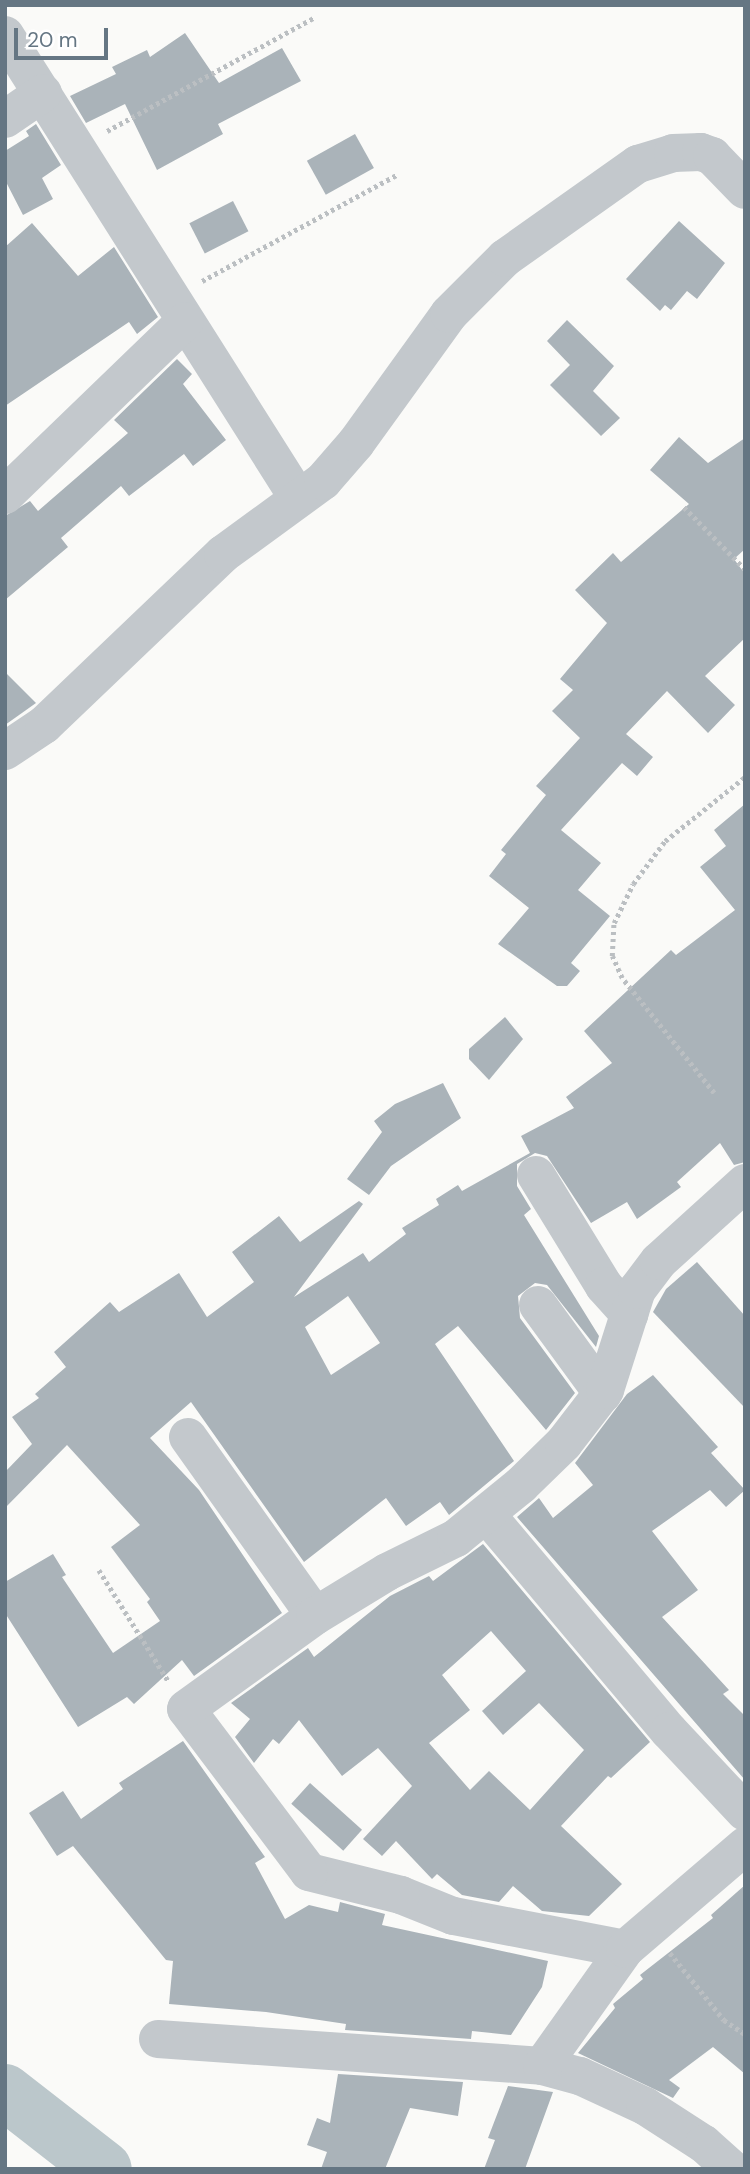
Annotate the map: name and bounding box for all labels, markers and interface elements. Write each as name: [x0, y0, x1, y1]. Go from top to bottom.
scale bar: [18, 14, 112, 58]
text: 20 m: [27, 26, 78, 54]

